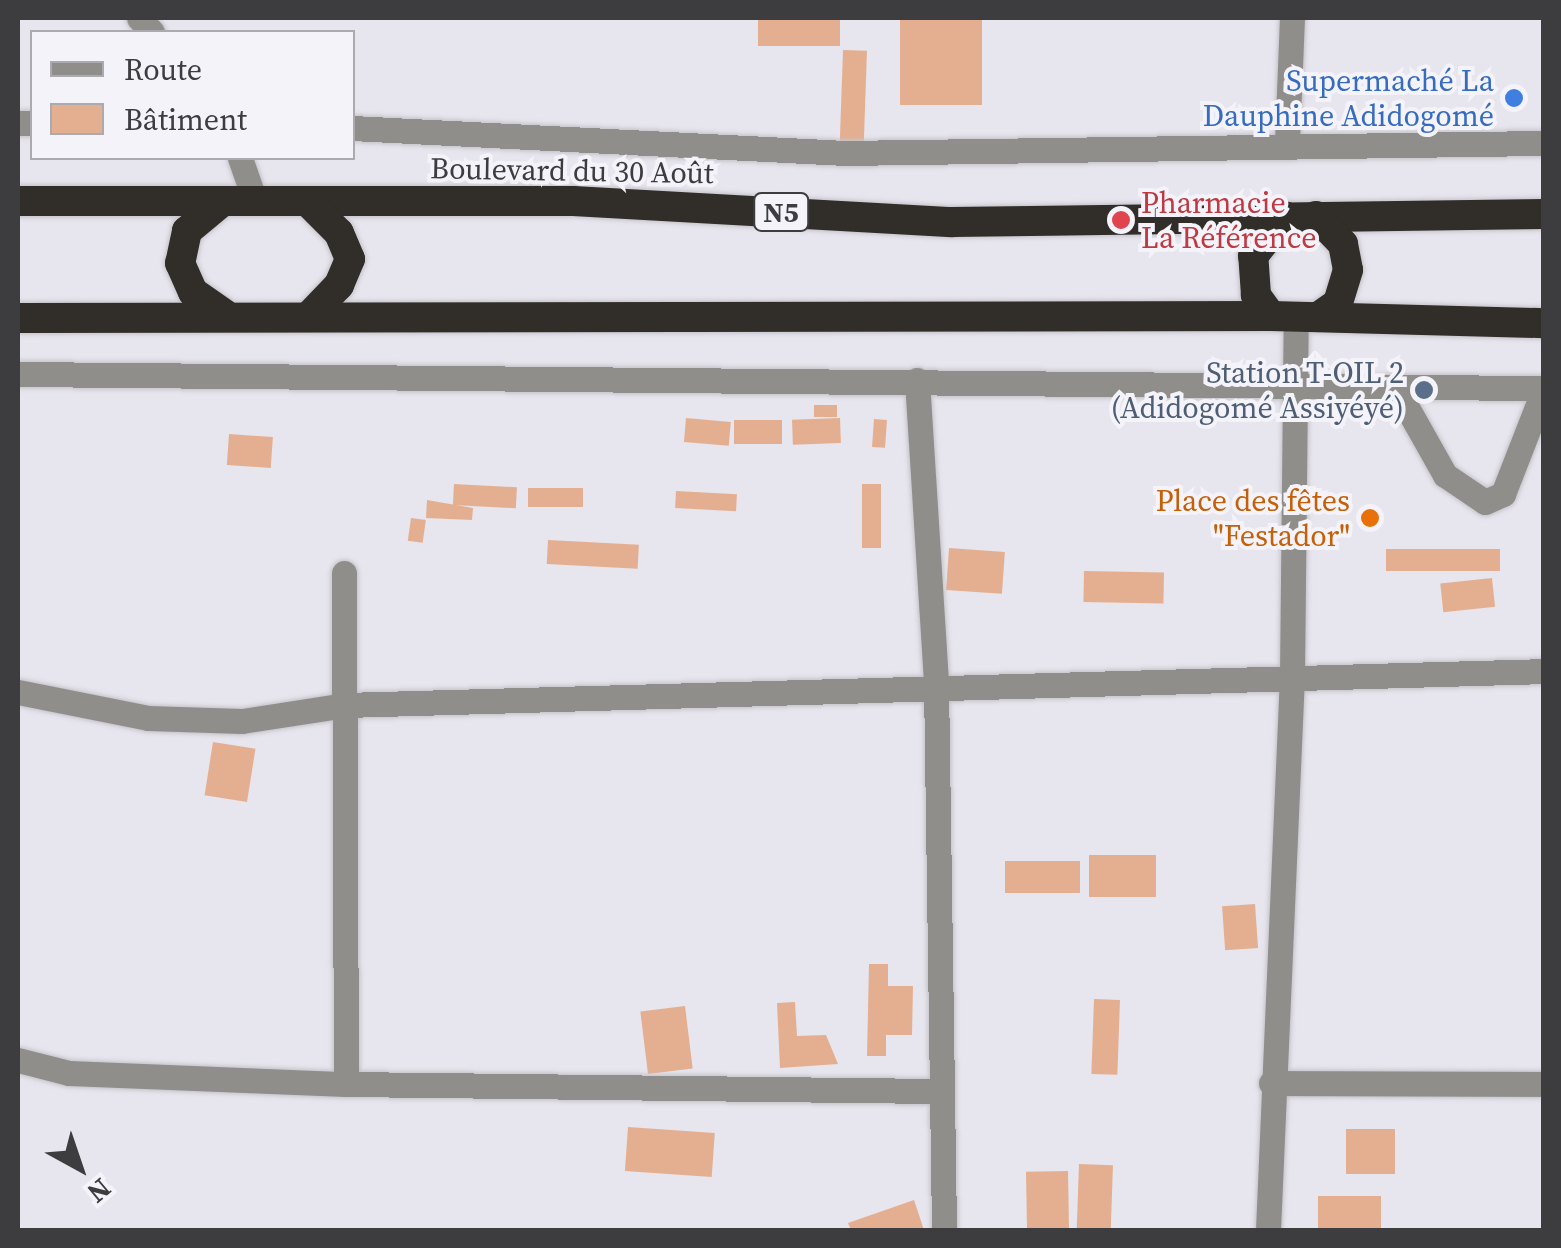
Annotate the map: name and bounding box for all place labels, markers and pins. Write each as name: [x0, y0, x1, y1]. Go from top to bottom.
place label: Supermaché La Dauphine Adidogomé: [1203, 63, 1494, 134]
marker: Supermaché La Dauphine Adidogomé: [1503, 87, 1525, 109]
place label: Pharmacie La Référence: [1141, 185, 1317, 256]
marker: Pharmacie La Référence: [1110, 209, 1132, 231]
place label: Station T-OIL 2 (Adidogomé Assiyéyé): [1111, 355, 1404, 426]
marker: Station T-OIL 2 (Adidogomé Assiyéyé): [1413, 379, 1435, 401]
place label: Place des fêtes "Festador": [1156, 483, 1350, 554]
marker: Place des fêtes "Festador": [1359, 507, 1381, 529]

